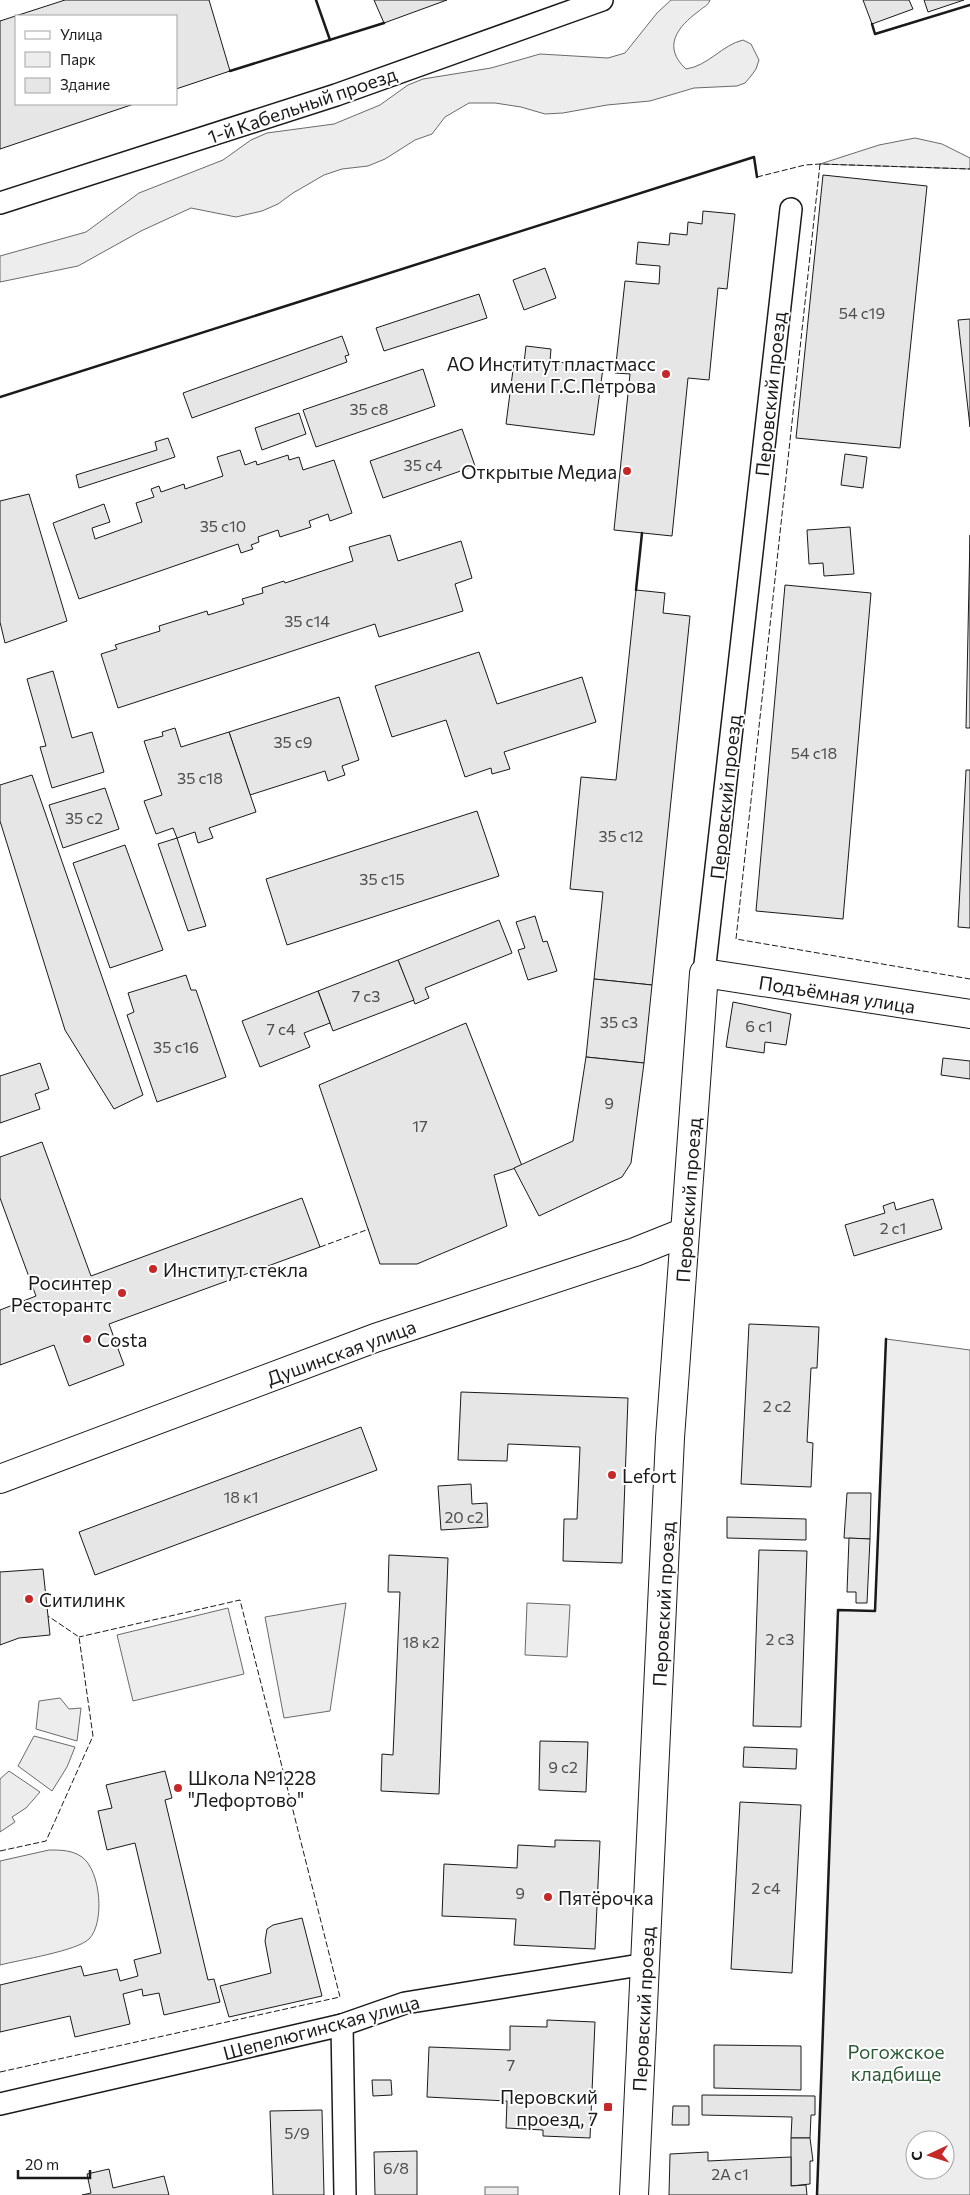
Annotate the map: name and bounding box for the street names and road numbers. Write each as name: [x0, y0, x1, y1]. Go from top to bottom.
street label: 1-й Кабельный проезд: [204, 62, 400, 148]
street label: Перовский проезд: [750, 311, 790, 477]
street label: Перовский проезд: [705, 714, 745, 880]
street label: Подъёмная улица: [757, 970, 917, 1018]
street label: Перовский проезд: [671, 1117, 705, 1283]
street label: Душинская улица: [263, 1314, 419, 1390]
street label: Перовский проезд: [647, 1521, 679, 1687]
street label: Перовский проезд: [627, 1926, 659, 2092]
street label: Шепелюгинская улица: [220, 1990, 422, 2064]

